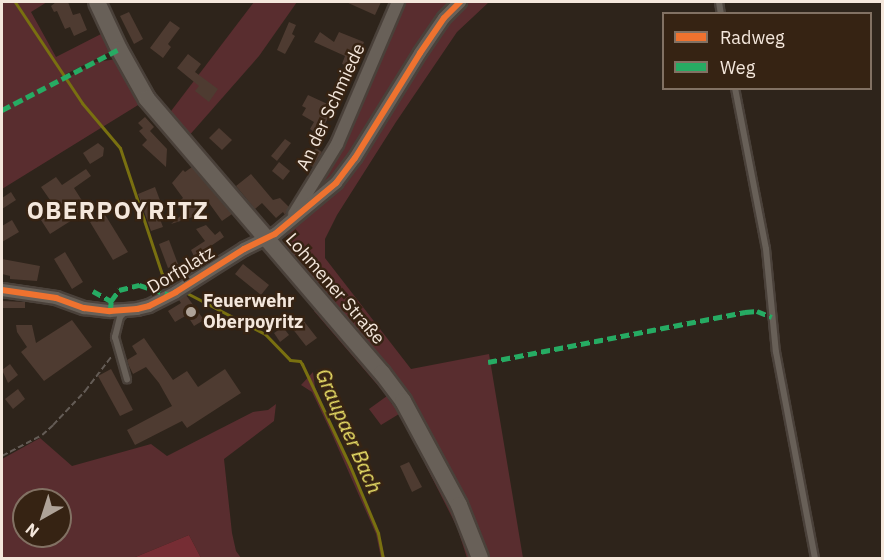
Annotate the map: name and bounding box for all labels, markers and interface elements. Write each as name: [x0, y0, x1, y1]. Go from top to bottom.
legend: [662, 12, 872, 90]
text: Radweg: [720, 26, 785, 49]
street label: An der Schmiede: [292, 40, 370, 174]
text: Weg: [720, 56, 755, 79]
district label: OBERPOYRITZ: [27, 197, 209, 225]
street label: Lohmener Straße: [281, 229, 389, 349]
street label: Dorfplatz: [144, 242, 218, 298]
place label: Feuerwehr Oberpoyritz: [203, 291, 303, 334]
marker: Feuerwehr Oberpoyritz: [184, 305, 198, 319]
water label: Graupaer Bach: [311, 365, 387, 497]
north arrow: [12, 488, 72, 548]
text: N: [21, 519, 43, 542]

